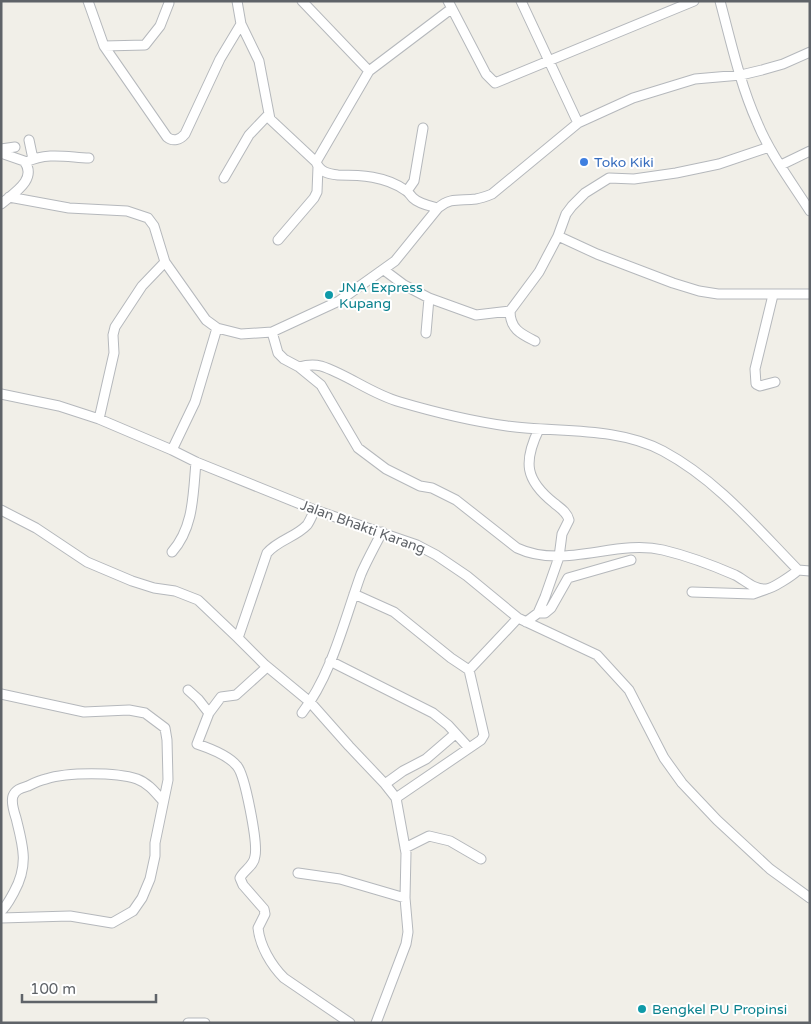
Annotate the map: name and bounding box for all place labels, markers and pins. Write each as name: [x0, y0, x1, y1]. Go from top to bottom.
place label: Toko Kiki: [594, 154, 654, 171]
marker: Toko Kiki: [578, 156, 590, 168]
place label: JNA Express Kupang: [339, 279, 423, 312]
marker: JNA Express Kupang: [323, 289, 335, 301]
place label: Bengkel PU Propinsi: [652, 1001, 787, 1018]
marker: Bengkel PU Propinsi: [636, 1003, 648, 1015]

